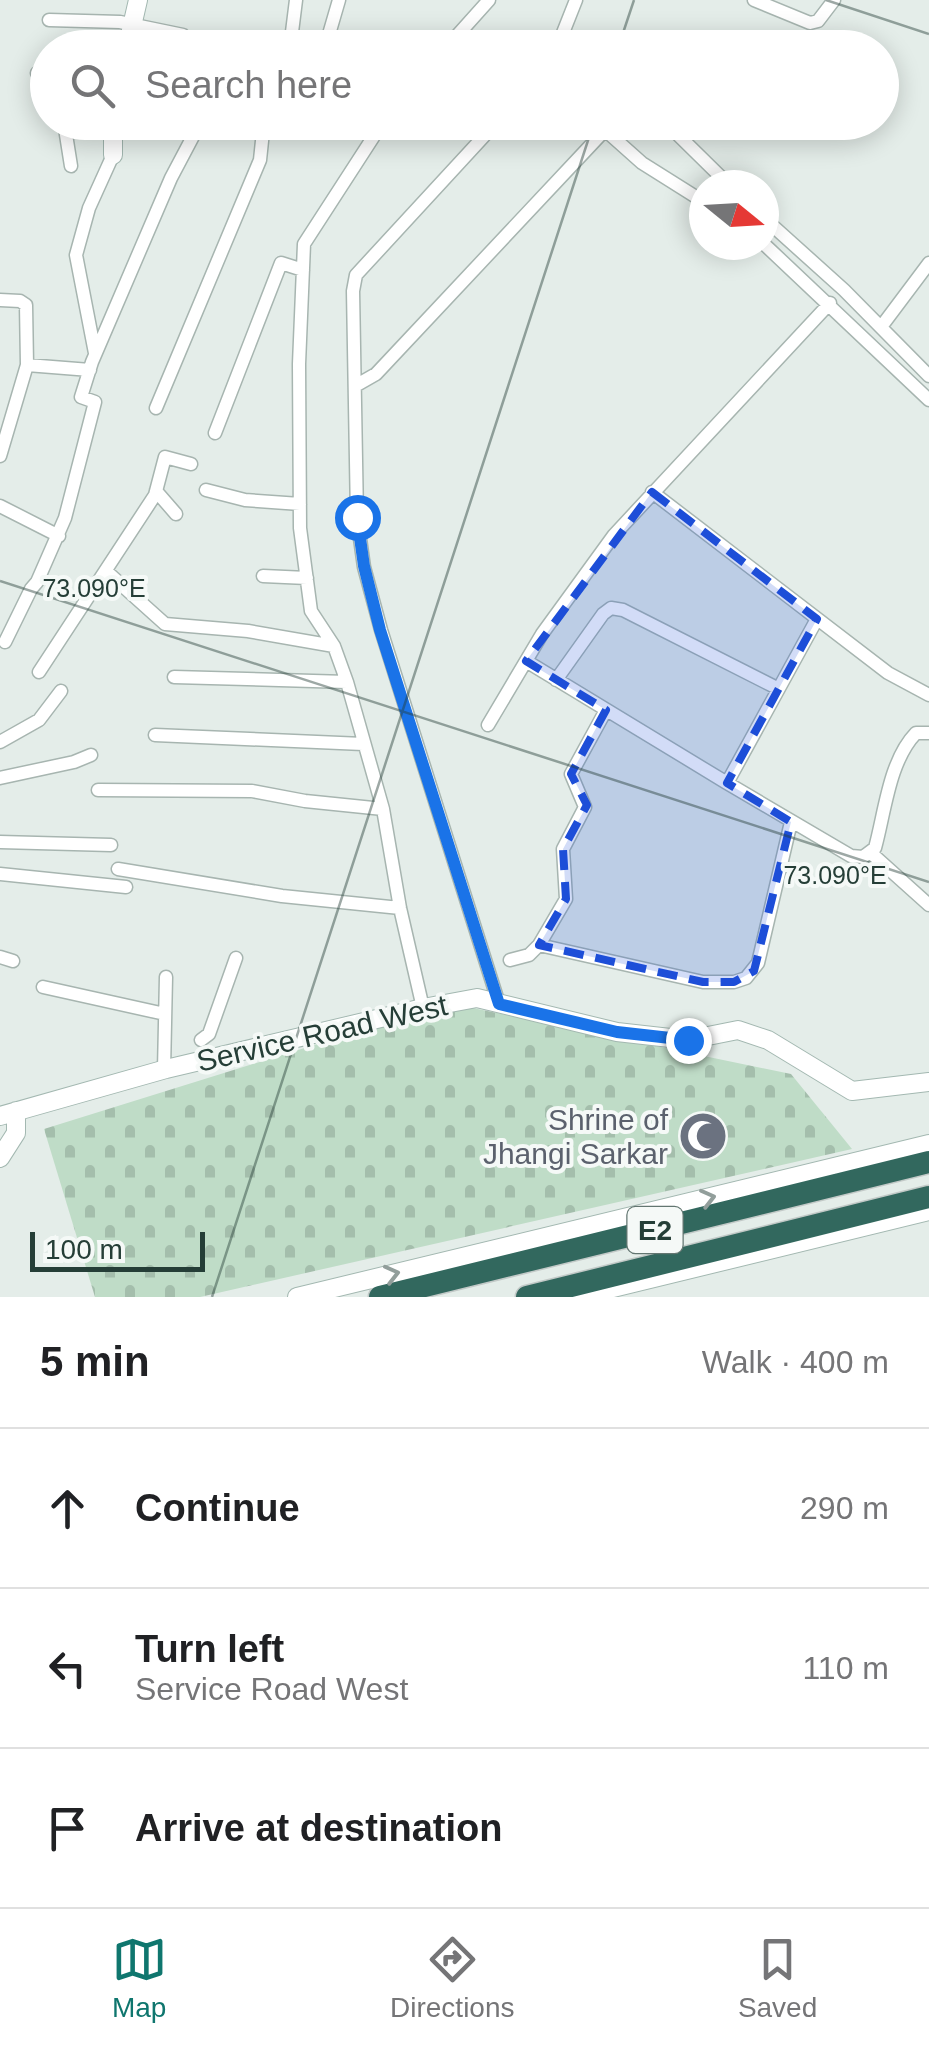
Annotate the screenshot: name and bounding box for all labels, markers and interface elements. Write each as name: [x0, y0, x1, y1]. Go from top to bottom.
search box: [30, 30, 899, 140]
icon: search: [65, 58, 120, 113]
text: Search here: [145, 64, 352, 106]
north arrow: [689, 170, 779, 260]
route start: [335, 495, 381, 541]
text: 73.090°E: [42, 574, 146, 602]
text: 73.090°E: [783, 861, 887, 889]
street label: Service Road West: [193, 988, 451, 1078]
route end: [666, 1018, 712, 1064]
place label: Shrine of Jhangi Sarkar: [483, 1103, 669, 1170]
mosque icon: Shrine of Jhangi Sarkar: [677, 1110, 729, 1162]
one-way arrow: [699, 1189, 716, 1210]
road number: E2: [628, 1207, 682, 1253]
scale bar: [30, 1227, 205, 1272]
text: 100 m: [45, 1234, 123, 1265]
one-way arrow: [383, 1265, 400, 1286]
text: 5 min: [40, 1338, 150, 1385]
text: Walk · 400 m: [702, 1344, 889, 1380]
icon: ahead: [40, 1481, 95, 1536]
text: Continue: [135, 1487, 300, 1529]
text: 290 m: [800, 1490, 889, 1526]
text: Turn left: [135, 1628, 284, 1670]
icon: left: [40, 1641, 95, 1696]
text: 110 m: [802, 1650, 889, 1686]
text: Service Road West: [135, 1671, 408, 1707]
icon: arrive: [40, 1801, 95, 1856]
text: Arrive at destination: [135, 1807, 502, 1849]
tab: Map: [112, 1932, 167, 2024]
tab: Directions: [390, 1932, 515, 2024]
tab: Saved: [738, 1932, 817, 2024]

